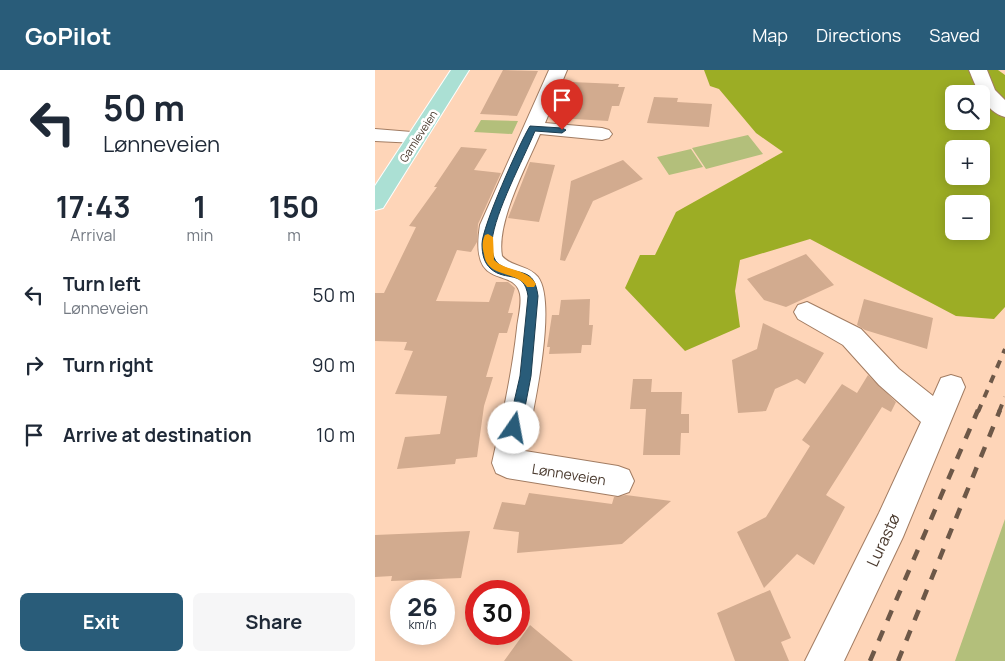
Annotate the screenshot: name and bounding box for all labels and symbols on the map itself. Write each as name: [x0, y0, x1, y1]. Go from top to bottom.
pin: [541, 79, 583, 130]
street label: Gamleveien: [396, 107, 440, 165]
position arrow: [487, 401, 539, 453]
street label: Lønneveien: [531, 459, 607, 489]
street label: Lurastø: [861, 510, 905, 570]
speed limit sign: 30: [465, 580, 530, 645]

